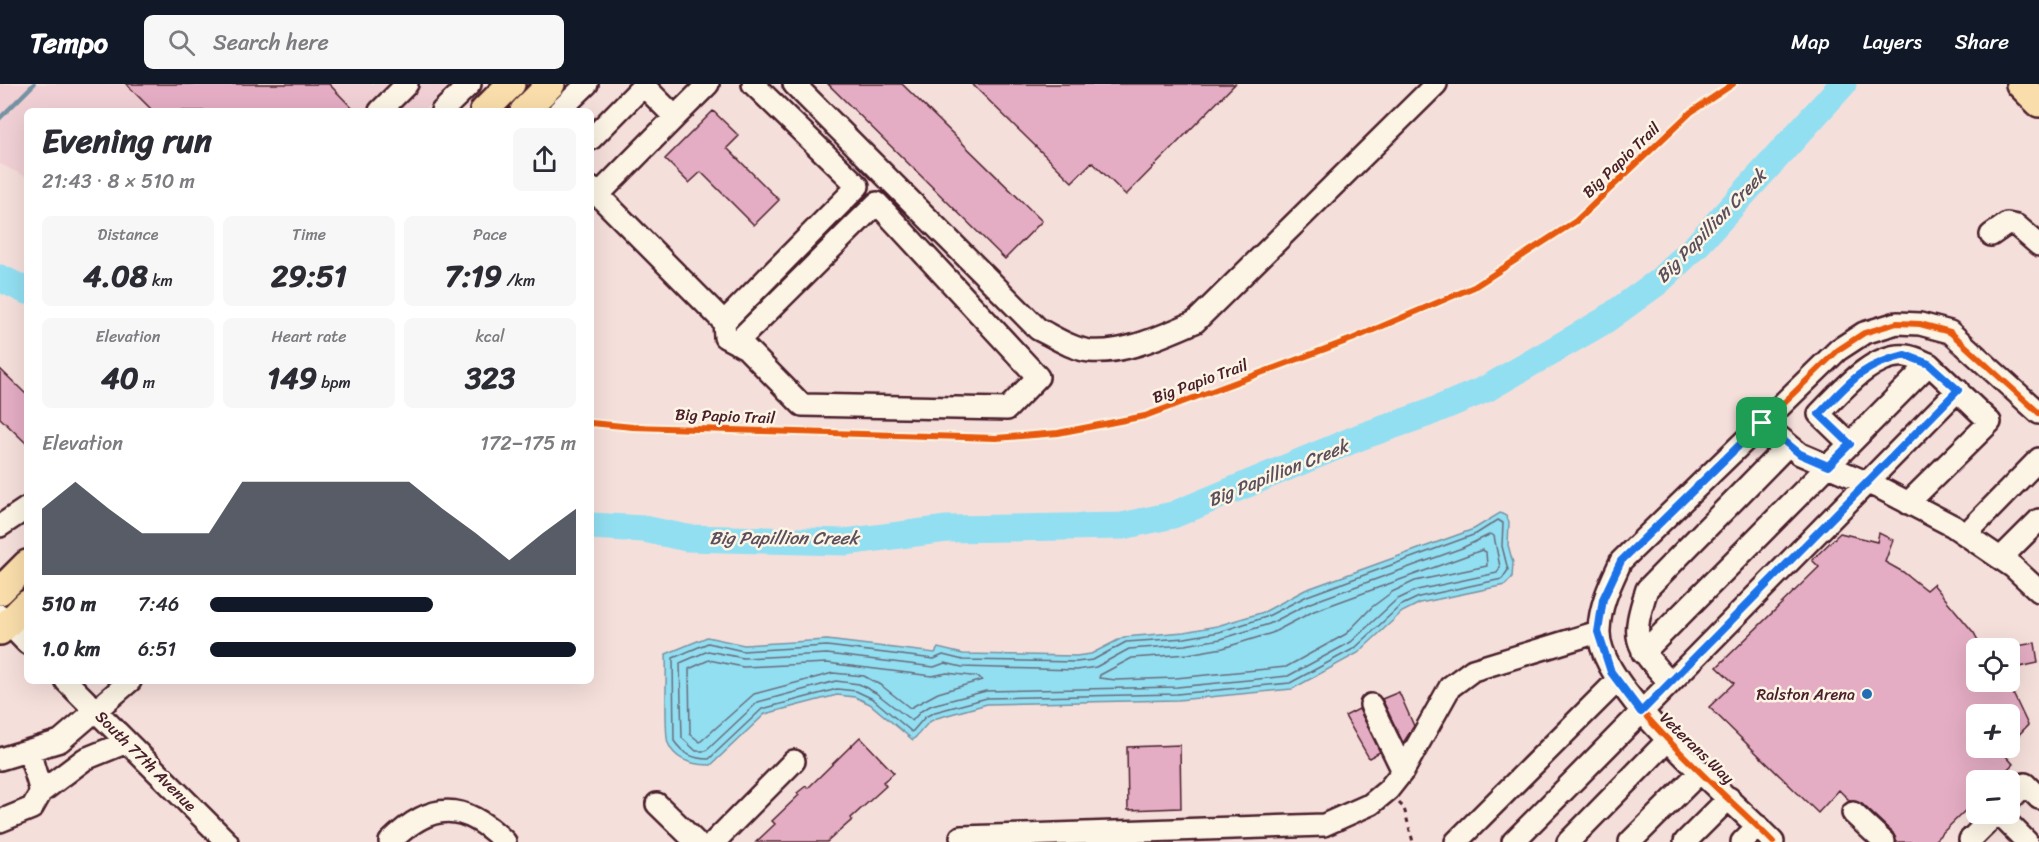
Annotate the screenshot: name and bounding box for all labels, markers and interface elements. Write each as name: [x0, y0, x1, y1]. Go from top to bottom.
search box: [144, 15, 564, 69]
text: Tempo: [30, 18, 108, 67]
text: Search here: [213, 23, 329, 62]
text: Map: [1791, 23, 1830, 61]
text: Layers: [1863, 23, 1922, 61]
text: Share: [1955, 23, 2009, 61]
icon: search: [165, 26, 198, 59]
text: Evening run: [42, 112, 212, 170]
street label: Big Papio Trail: [1575, 115, 1667, 205]
button: share: [513, 128, 576, 191]
water label: Big Papillion Creek: [1648, 160, 1776, 291]
text: 21:43 · 8 × 510 m: [42, 164, 195, 199]
text: Distance: [98, 220, 158, 249]
text: Time: [292, 220, 326, 249]
text: Pace: [473, 220, 507, 249]
text: 4.08: [83, 249, 148, 303]
text: 29:51: [271, 249, 347, 303]
text: 7:19: [445, 249, 502, 303]
text: km: [148, 266, 173, 295]
text: /km: [502, 266, 535, 295]
text: Elevation: [96, 322, 160, 351]
text: Heart rate: [271, 322, 347, 351]
text: kcal: [475, 322, 505, 351]
street label: Big Papio Trail: [1148, 350, 1252, 412]
text: 40: [101, 351, 139, 405]
text: 149: [267, 351, 317, 405]
text: 323: [465, 351, 515, 405]
text: m: [139, 368, 155, 397]
text: bpm: [317, 368, 351, 397]
pin: [1736, 397, 1787, 448]
street label: Big Papio Trail: [675, 400, 776, 432]
icon: arrive: [1745, 406, 1778, 439]
text: Elevation: [42, 426, 123, 461]
text: 172–175 m: [480, 426, 576, 461]
water label: Big Papillion Creek: [1203, 429, 1355, 516]
water label: Big Papillion Creek: [709, 522, 861, 554]
text: 510 m: [42, 587, 96, 622]
text: 7:46: [138, 587, 179, 622]
text: 1.0 km: [42, 632, 100, 667]
text: 6:51: [138, 632, 176, 667]
map controls: [1966, 638, 2020, 824]
button: locate: [1966, 638, 2020, 692]
place label: Ralston Arena: [1756, 680, 1855, 709]
marker: Ralston Arena: [1860, 687, 1874, 701]
street label: South 77th Avenue: [88, 703, 204, 819]
button: +: [1966, 704, 2020, 758]
street label: Veterans Way: [1653, 705, 1742, 792]
button: −: [1966, 770, 2020, 824]

